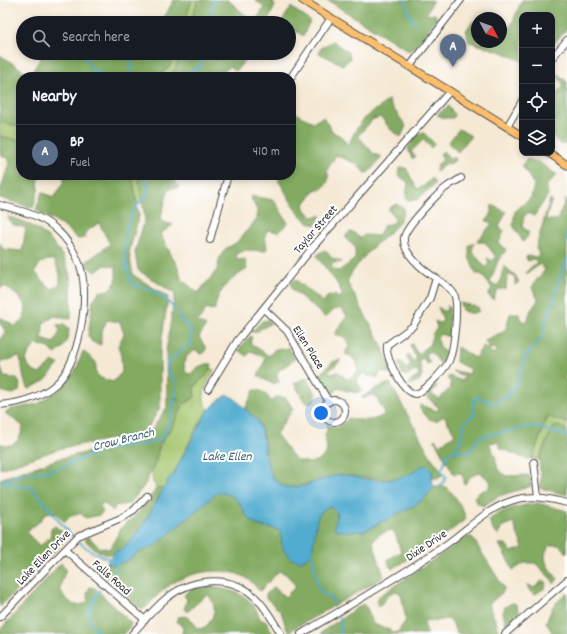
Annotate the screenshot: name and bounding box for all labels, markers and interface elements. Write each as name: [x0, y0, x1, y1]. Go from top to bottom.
north arrow: [471, 12, 507, 48]
map controls: [519, 12, 555, 156]
button: +: [519, 12, 555, 48]
search box: [16, 16, 296, 60]
icon: search: [30, 27, 52, 49]
text: Search here: [62, 27, 130, 49]
pin: A: [440, 34, 466, 67]
button: −: [519, 48, 555, 84]
button: locate: [519, 84, 555, 120]
text: Nearby: [32, 86, 76, 110]
button: layers: [519, 120, 555, 156]
text: BP: [70, 132, 84, 154]
text: A: [41, 143, 49, 162]
text: 410 m: [253, 143, 280, 162]
text: Fuel: [70, 154, 90, 173]
street label: Taylor Street: [290, 201, 343, 258]
street label: Ellen Place: [288, 323, 328, 373]
your location: [311, 403, 331, 423]
water label: Crow Branch: [91, 423, 157, 457]
water label: Lake Ellen: [202, 448, 253, 467]
street label: Lake Ellen Drive: [13, 526, 75, 590]
street label: Dixie Drive: [403, 526, 451, 566]
street label: Falls Road: [88, 556, 134, 600]

